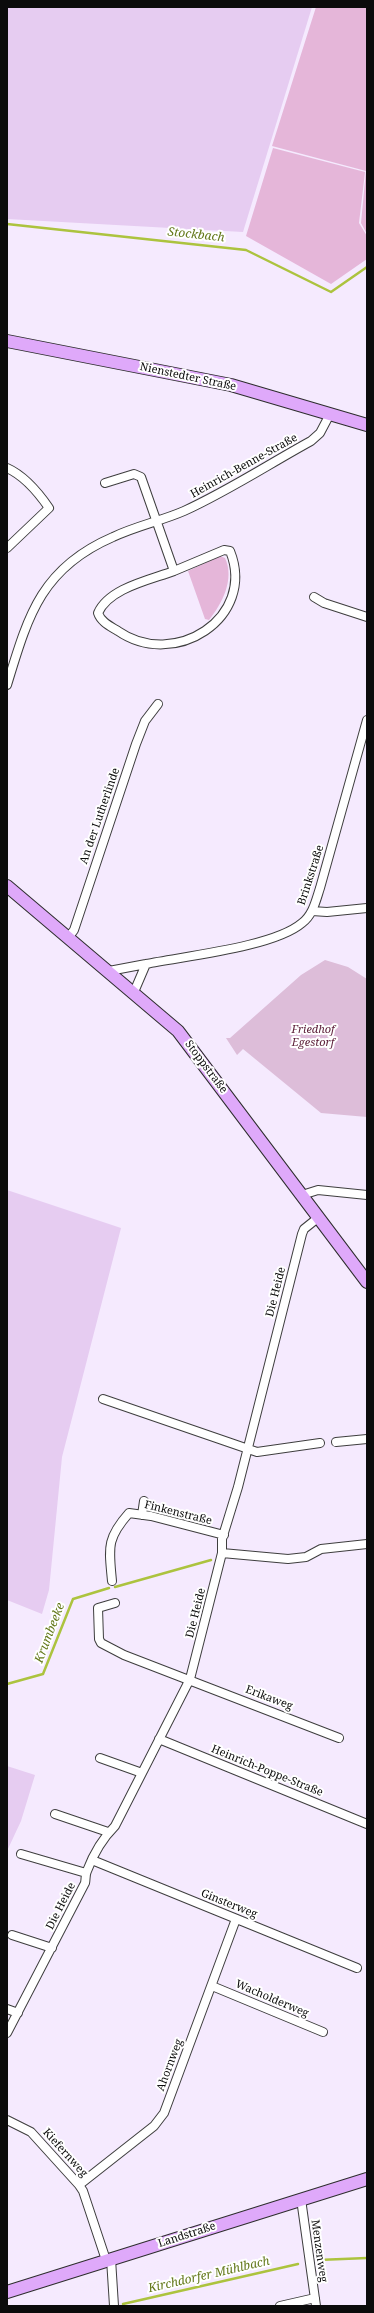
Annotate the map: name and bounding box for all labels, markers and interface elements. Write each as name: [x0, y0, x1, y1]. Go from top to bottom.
water label: Stockbach: [167, 225, 225, 245]
street label: Nienstedter Straße: [139, 360, 237, 394]
street label: Heinrich-Benne-Straße: [188, 431, 300, 501]
street label: An der Lutherlinde: [77, 766, 123, 866]
street label: Brinkstraße: [295, 843, 327, 907]
park label: Friedhof Egestorf: [291, 1023, 335, 1049]
street label: Stoppstraße: [182, 1038, 230, 1096]
street label: Die Heide: [263, 1266, 289, 1318]
street label: Finkenstraße: [143, 1498, 213, 1528]
street label: Die Heide: [183, 1587, 209, 1639]
water label: Krumbeeke: [32, 1601, 68, 1665]
street label: Erikaweg: [244, 1683, 294, 1713]
street label: Heinrich-Poppe-Straße: [209, 1742, 325, 1800]
street label: Die Heide: [44, 1880, 78, 1932]
street label: Ginsterweg: [199, 1887, 259, 1921]
street label: Wacholderweg: [233, 1978, 311, 2020]
street label: Ahornweg: [154, 2037, 186, 2093]
street label: Kiefernweg: [40, 2126, 90, 2180]
street label: Landstraße: [156, 2219, 218, 2251]
street label: Menzenweg: [308, 2219, 330, 2283]
water label: Kirchdorfer Mühlbach: [147, 2254, 271, 2296]

